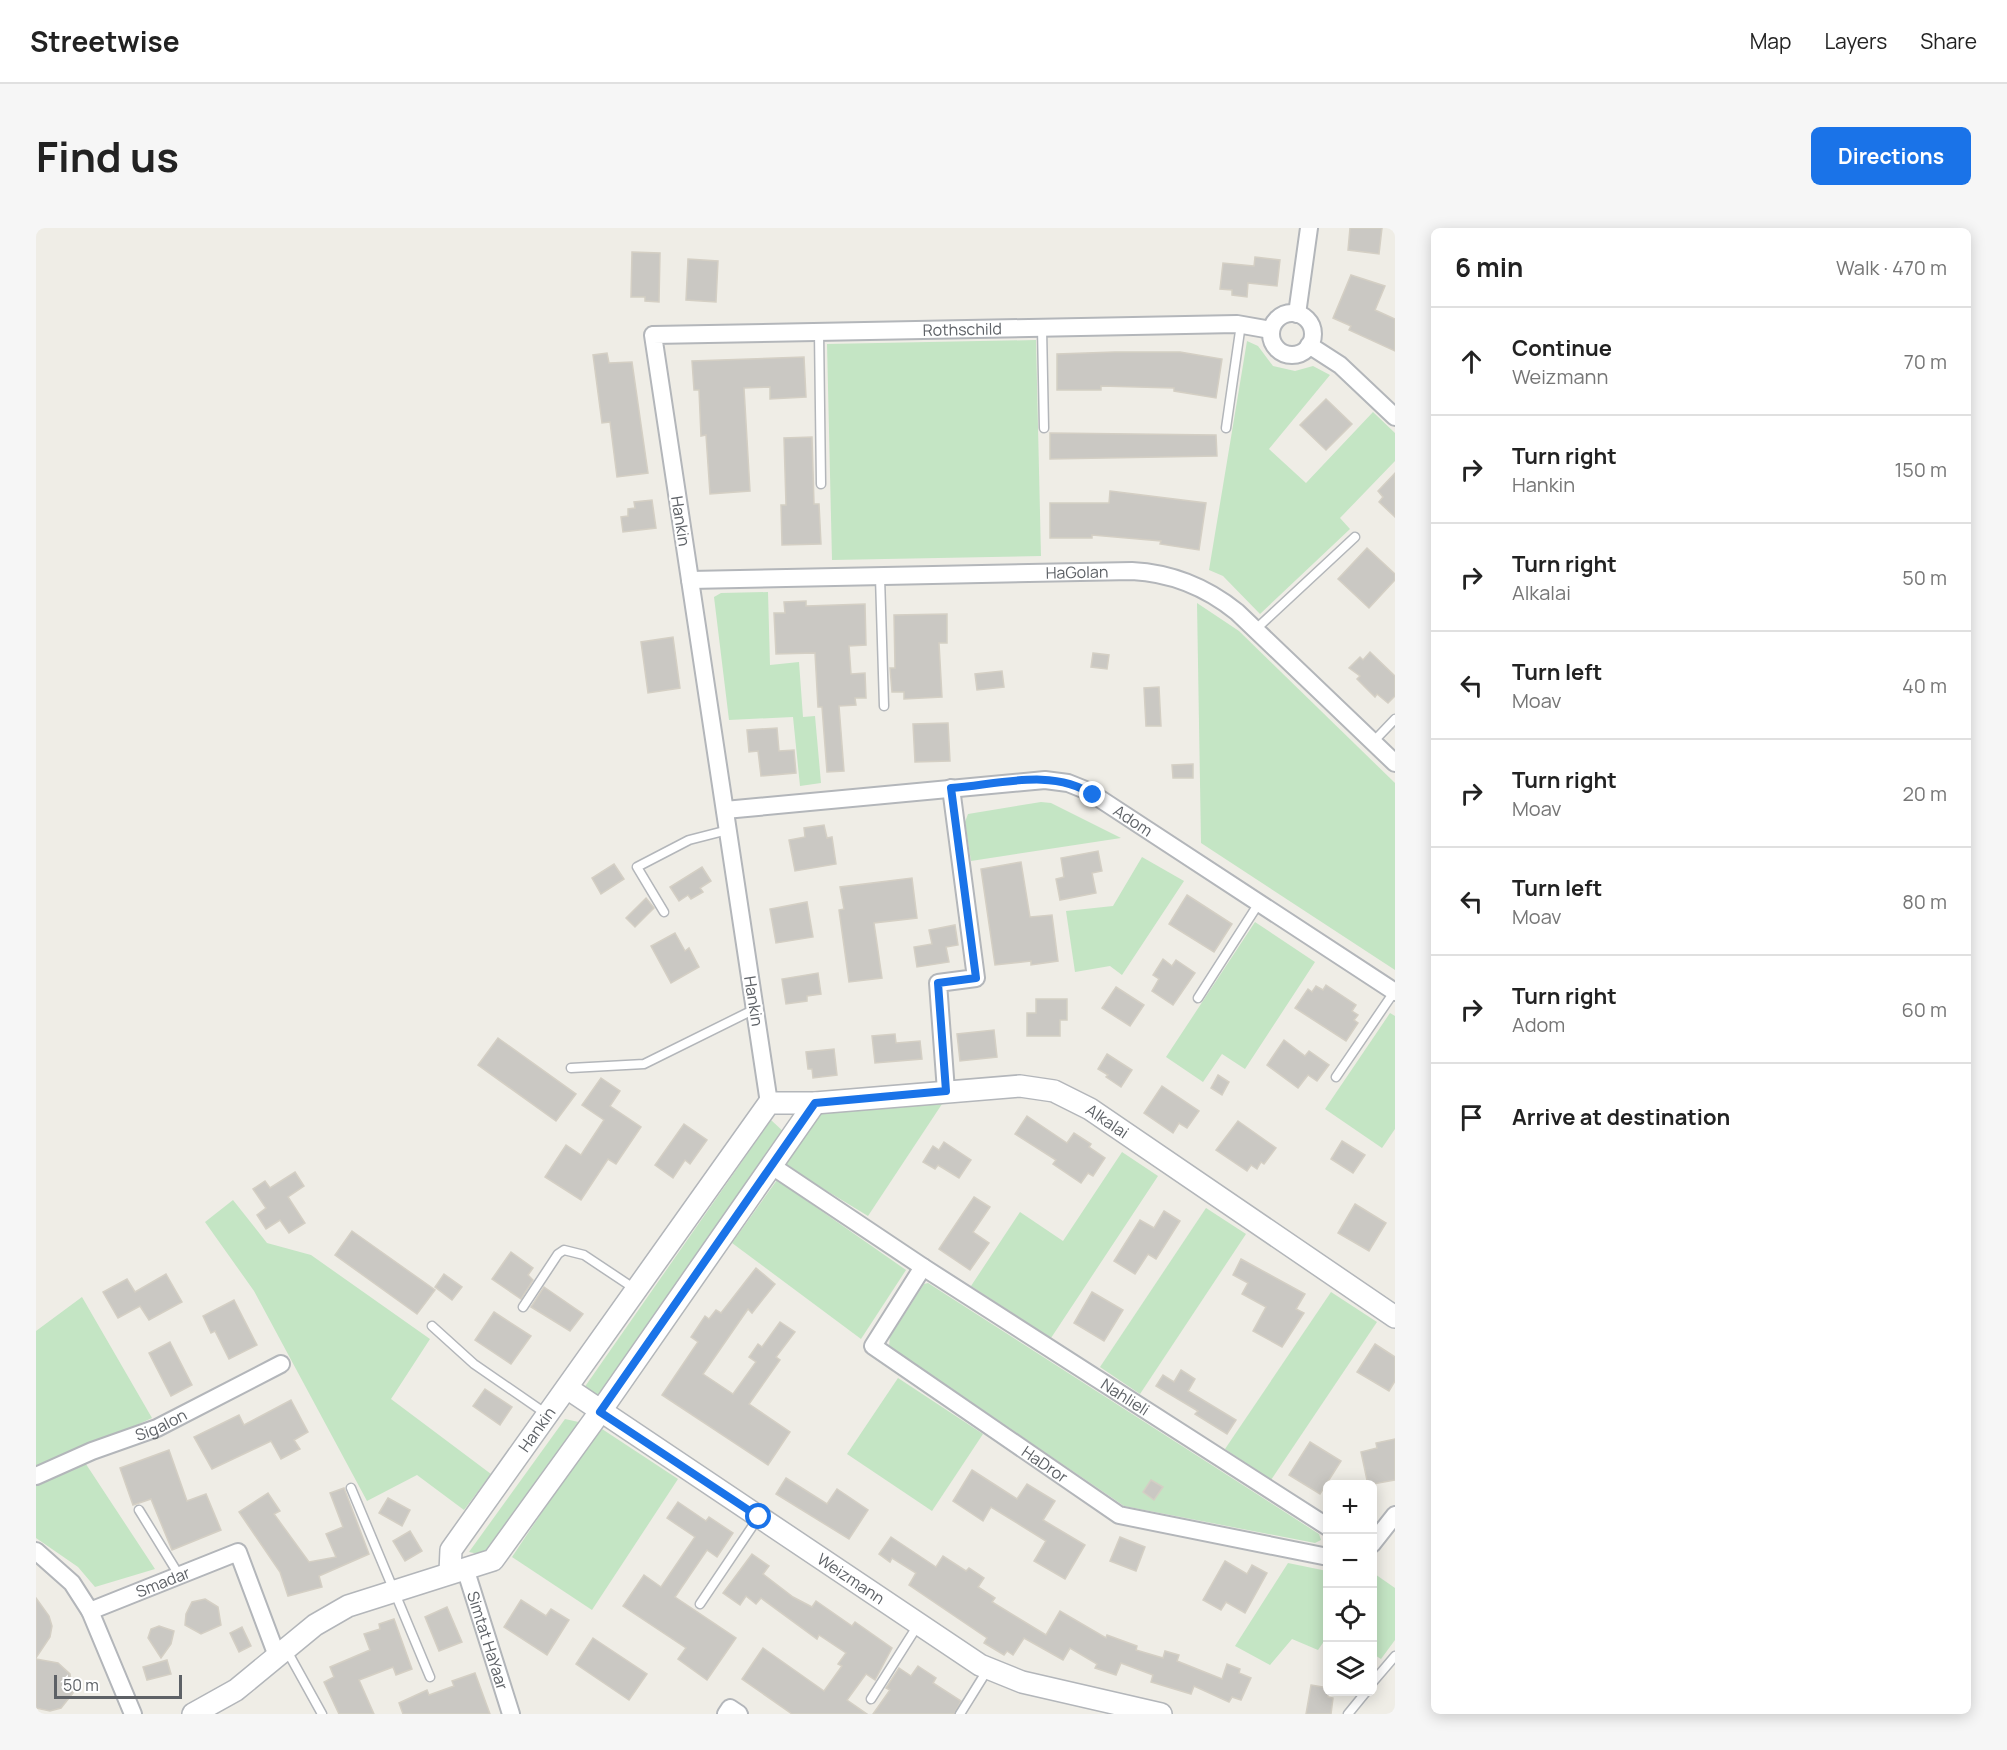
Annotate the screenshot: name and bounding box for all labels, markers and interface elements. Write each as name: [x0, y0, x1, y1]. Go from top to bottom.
text: Streetwise: [30, 22, 180, 60]
text: Map: [1750, 27, 1791, 55]
text: Layers: [1824, 27, 1887, 55]
text: Share: [1920, 27, 1977, 55]
text: Find us: [36, 127, 179, 185]
button: Directions: [1811, 127, 1971, 185]
text: 6 min: [1455, 249, 1523, 285]
text: Walk · 470 m: [1836, 254, 1947, 281]
street label: Rothschild: [922, 317, 1002, 341]
text: Continue: [1512, 333, 1612, 363]
icon: ahead: [1455, 345, 1488, 378]
text: 70 m: [1904, 348, 1947, 375]
text: Weizmann: [1512, 363, 1608, 390]
text: Turn right: [1512, 441, 1617, 471]
icon: right: [1455, 453, 1488, 486]
text: 150 m: [1894, 456, 1947, 483]
text: Hankin: [1512, 471, 1575, 498]
street label: Hankin: [666, 494, 696, 548]
text: Turn right: [1512, 549, 1617, 579]
street label: HaGolan: [1045, 560, 1109, 584]
icon: right: [1455, 561, 1488, 594]
text: 50 m: [1902, 564, 1947, 591]
text: Alkalai: [1512, 579, 1571, 606]
text: Turn left: [1512, 657, 1602, 687]
icon: left: [1455, 669, 1488, 702]
text: 40 m: [1902, 672, 1947, 699]
text: Moav: [1512, 687, 1562, 714]
text: Turn right: [1512, 765, 1617, 795]
icon: right: [1455, 777, 1488, 810]
text: 20 m: [1902, 780, 1947, 807]
route end: [1079, 781, 1105, 807]
text: Moav: [1512, 795, 1562, 822]
street label: Adom: [1109, 800, 1157, 841]
text: Turn left: [1512, 873, 1602, 903]
icon: left: [1455, 885, 1488, 918]
text: 80 m: [1902, 888, 1947, 915]
text: Moav: [1512, 903, 1562, 930]
street label: Hankin: [739, 974, 769, 1028]
text: Turn right: [1512, 981, 1617, 1011]
icon: right: [1455, 993, 1488, 1026]
text: 60 m: [1901, 996, 1947, 1023]
text: Adom: [1512, 1011, 1565, 1038]
street label: Alkalai: [1082, 1099, 1133, 1143]
icon: arrive: [1455, 1101, 1488, 1134]
text: Arrive at destination: [1512, 1102, 1730, 1132]
street label: Nahlieli: [1097, 1373, 1154, 1421]
street label: Hankin: [513, 1402, 560, 1456]
street label: Sigalon: [132, 1404, 191, 1446]
street label: HaDror: [1017, 1440, 1072, 1488]
map controls: [1323, 1480, 1377, 1696]
button: +: [1323, 1480, 1377, 1534]
route start: [745, 1503, 771, 1529]
button: −: [1323, 1534, 1377, 1588]
street label: Weizmann: [813, 1548, 889, 1609]
street label: Smadar: [132, 1561, 193, 1603]
street label: Simtat HaYaar: [462, 1588, 514, 1693]
button: locate: [1323, 1588, 1377, 1642]
button: layers: [1323, 1642, 1377, 1696]
scale bar: [54, 1672, 182, 1700]
text: 50 m: [63, 1674, 99, 1696]

